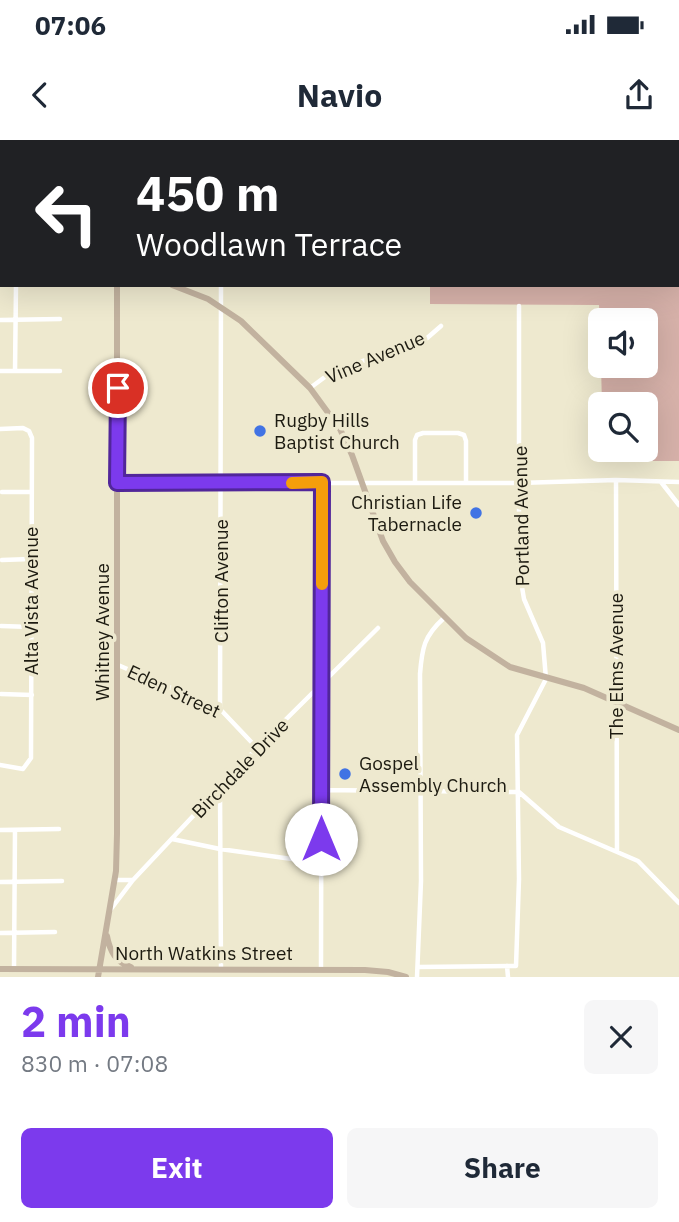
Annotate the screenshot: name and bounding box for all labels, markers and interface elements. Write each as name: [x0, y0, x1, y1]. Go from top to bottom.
text: 07:06: [35, 8, 106, 42]
text: Navio: [297, 74, 382, 116]
icon: back: [21, 76, 59, 114]
icon: share: [620, 76, 658, 114]
text: 450 m: [136, 161, 280, 224]
icon: left: [21, 168, 112, 259]
text: Woodlawn Terrace: [136, 223, 402, 265]
map controls: [588, 308, 658, 462]
button: sound: [588, 308, 658, 378]
street label: Vine Avenue: [322, 325, 428, 389]
pin: [88, 358, 148, 418]
icon: arrive: [99, 369, 137, 407]
button: search: [588, 392, 658, 462]
place label: Rugby Hills Baptist Church: [274, 408, 400, 454]
marker: Rugby Hills Baptist Church: [252, 423, 268, 439]
street label: Portland Avenue: [508, 446, 534, 586]
place label: Christian Life Tabernacle: [351, 490, 462, 536]
marker: Christian Life Tabernacle: [468, 505, 484, 521]
street label: Clifton Avenue: [209, 519, 233, 643]
street label: Alta Vista Avenue: [19, 527, 43, 675]
street label: Whitney Avenue: [90, 563, 114, 701]
street label: The Elms Avenue: [604, 593, 628, 739]
street label: Eden Street: [124, 659, 224, 723]
street label: Birchdale Drive: [186, 713, 294, 823]
place label: Gospel Assembly Church: [359, 751, 507, 797]
marker: Gospel Assembly Church: [337, 766, 353, 782]
position arrow: [284, 802, 358, 876]
street label: North Watkins Street: [115, 941, 293, 965]
text: 2 min: [21, 994, 131, 1049]
button: close: [584, 1000, 658, 1074]
text: 830 m · 07:08: [21, 1048, 168, 1078]
button: Exit: [21, 1128, 333, 1208]
button: Share: [347, 1128, 658, 1208]

